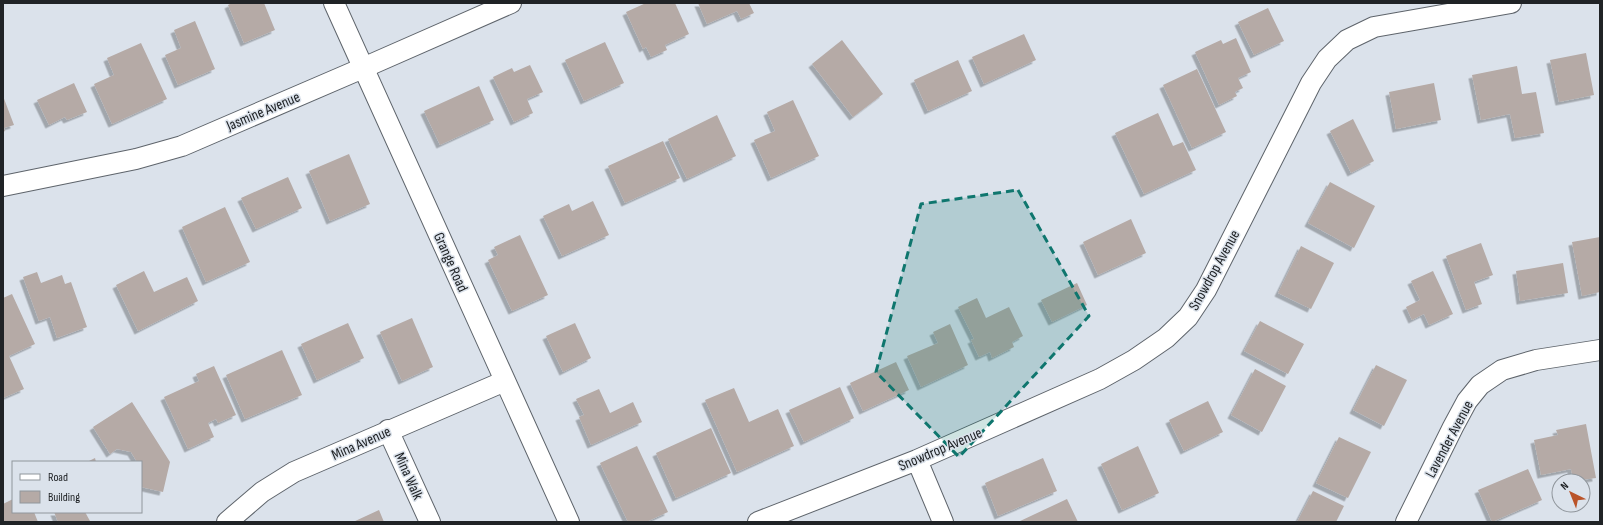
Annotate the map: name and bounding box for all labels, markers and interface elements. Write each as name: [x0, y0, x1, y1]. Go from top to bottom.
street label: Jasmine Avenue: [223, 87, 303, 136]
street label: Snowdrop Avenue: [1185, 227, 1244, 314]
street label: Grange Road: [429, 230, 472, 295]
street label: Lavender Avenue: [1421, 397, 1478, 481]
street label: Mina Avenue: [329, 422, 394, 465]
street label: Snowdrop Avenue: [895, 423, 985, 476]
street label: Mina Walk: [390, 450, 427, 503]
legend: [12, 461, 142, 513]
text: Road: [48, 470, 68, 485]
north arrow: [1551, 473, 1591, 513]
text: N: [1558, 479, 1571, 493]
text: Building: [48, 490, 80, 505]

